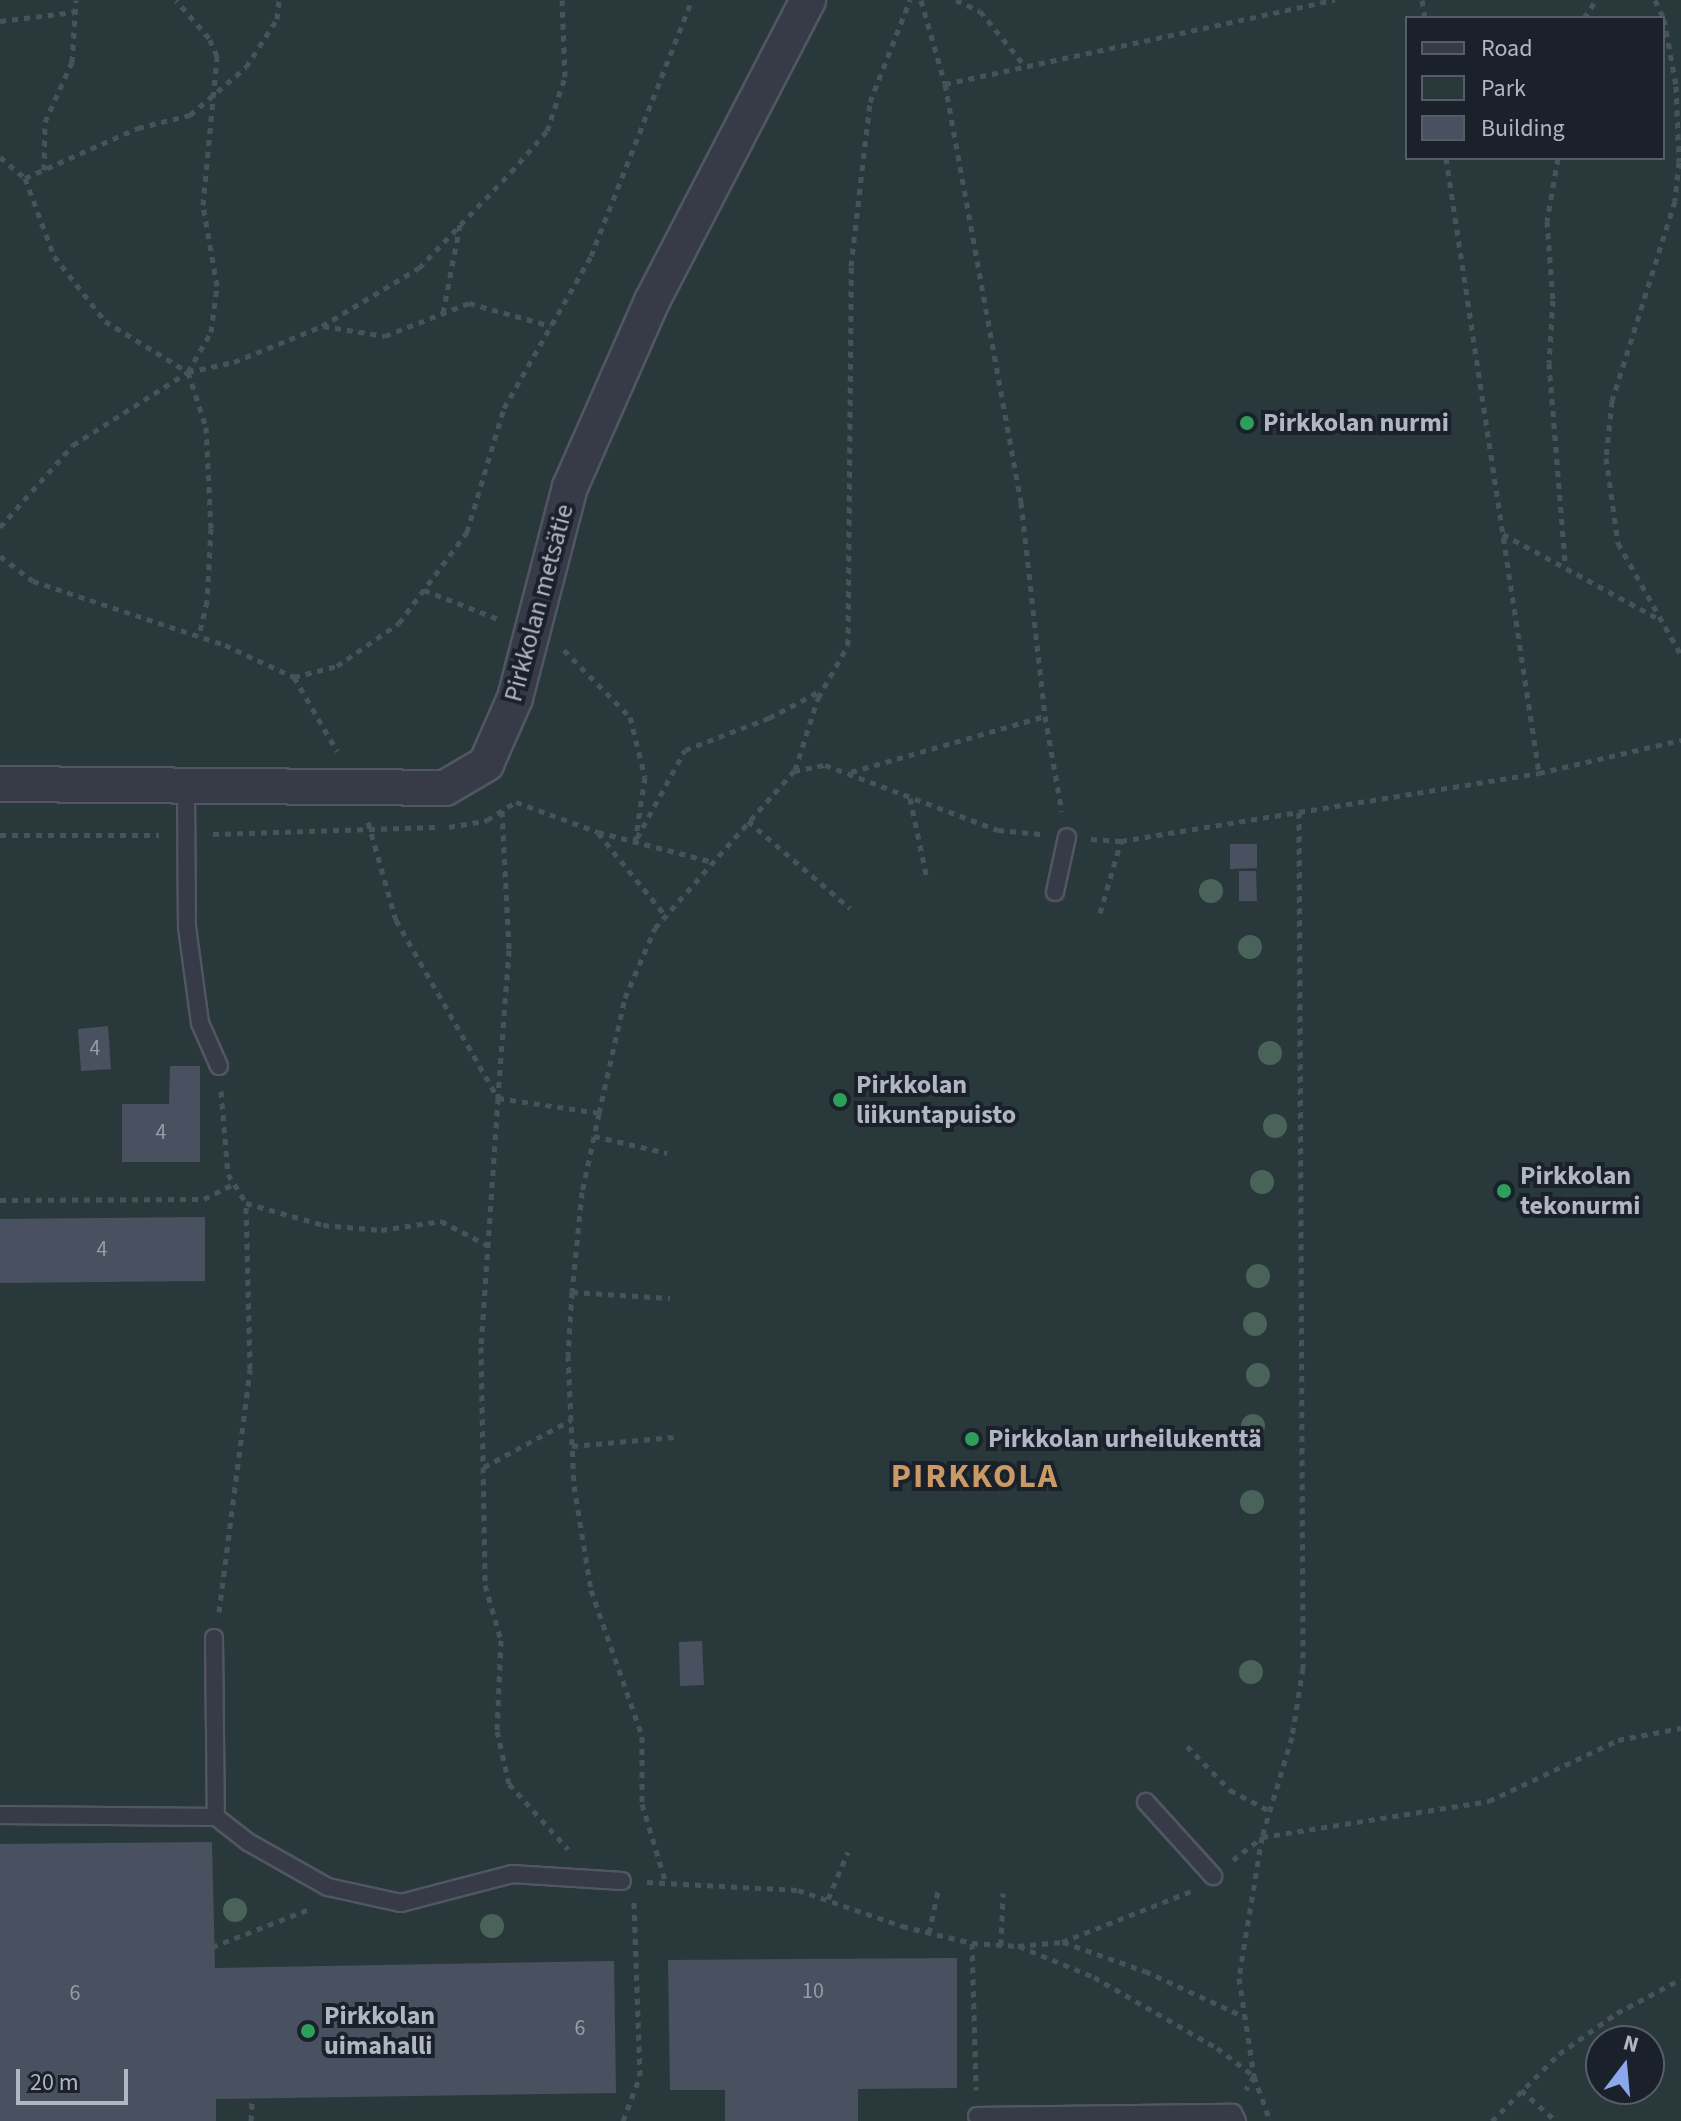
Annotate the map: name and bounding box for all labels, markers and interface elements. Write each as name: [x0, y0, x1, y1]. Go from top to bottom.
legend: [1405, 16, 1665, 160]
text: Road: [1481, 31, 1533, 66]
text: Park: [1481, 71, 1526, 106]
text: Building: [1481, 111, 1565, 146]
place label: Pirkkolan nurmi: [1263, 407, 1449, 439]
marker: Pirkkolan nurmi: [1238, 414, 1256, 432]
street label: Pirkkolan metsätie: [498, 501, 580, 705]
house number: 4: [90, 1036, 100, 1062]
place label: Pirkkolan liikuntapuisto: [856, 1069, 1016, 1130]
marker: Pirkkolan liikuntapuisto: [831, 1091, 849, 1109]
house number: 4: [156, 1120, 166, 1146]
place label: Pirkkolan tekonurmi: [1520, 1160, 1640, 1222]
marker: Pirkkolan tekonurmi: [1495, 1182, 1513, 1200]
house number: 4: [97, 1237, 107, 1263]
place label: Pirkkolan urheilukenttä: [988, 1423, 1262, 1455]
marker: Pirkkolan urheilukenttä: [963, 1430, 981, 1448]
district label: PIRKKOLA: [891, 1457, 1059, 1497]
house number: 10: [802, 1979, 824, 2005]
house number: 6: [70, 1981, 80, 2007]
place label: Pirkkolan uimahalli: [324, 2000, 435, 2062]
house number: 6: [575, 2016, 585, 2042]
marker: Pirkkolan uimahalli: [299, 2022, 317, 2040]
north arrow: [1585, 2025, 1665, 2105]
text: N: [1620, 2026, 1643, 2061]
scale bar: [20, 2053, 132, 2103]
text: 20 m: [30, 2065, 79, 2100]

